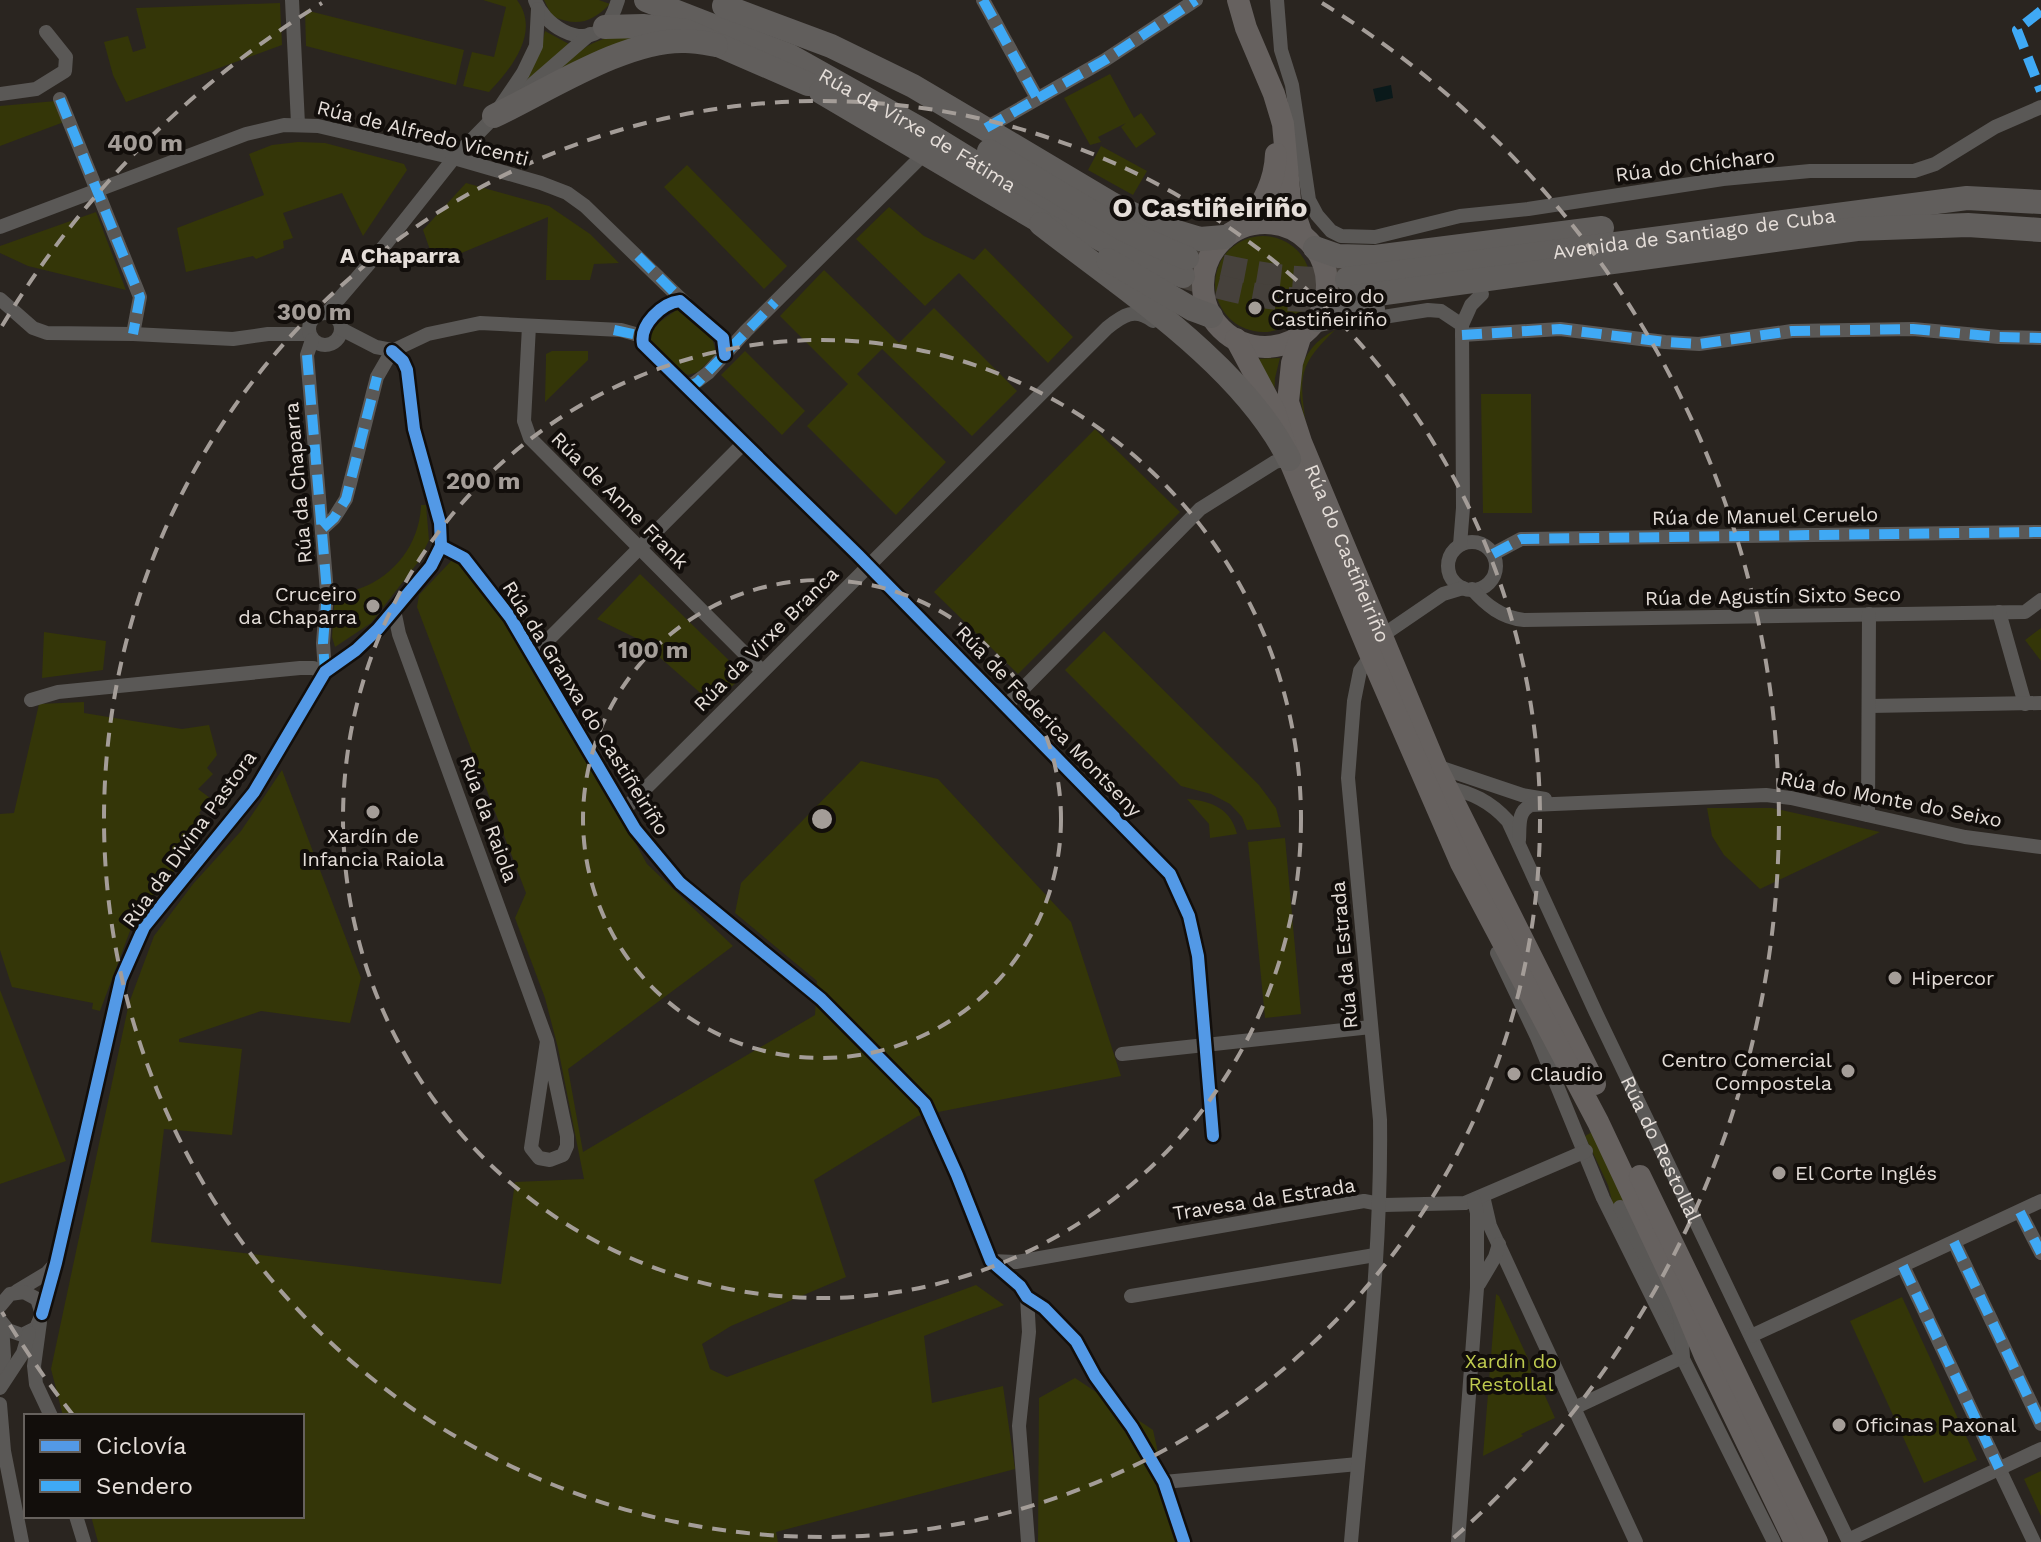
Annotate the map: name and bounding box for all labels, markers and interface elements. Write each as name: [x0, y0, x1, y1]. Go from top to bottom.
street label: Rúa da Virxe de Fátima: [815, 63, 1021, 197]
street label: Rúa de Alfredo Vicenti: [315, 95, 531, 171]
text: 400 m: [107, 129, 183, 157]
street label: Rúa do Chícharo: [1614, 143, 1776, 187]
district label: O Castiñeiriño: [1112, 191, 1308, 224]
street label: Avenida de Santiago de Cuba: [1551, 203, 1837, 264]
district label: A Chaparra: [340, 243, 460, 268]
place label: Cruceiro do Castiñeiriño: [1271, 284, 1387, 331]
text: 300 m: [277, 298, 351, 326]
marker: Cruceiro do Castiñeiriño: [1246, 299, 1264, 317]
street label: Rúa da Chaparra: [279, 401, 317, 565]
street label: Rúa de Anne Frank: [547, 427, 693, 573]
street label: Rúa do Castiñeiriño: [1300, 460, 1395, 646]
text: 200 m: [446, 467, 520, 495]
street label: Rúa de Manuel Ceruelo: [1652, 502, 1878, 530]
street label: Rúa da Virxe Branca: [689, 562, 843, 716]
street label: Rúa da Granxa do Castiñeiriño: [498, 576, 674, 840]
place label: Cruceiro da Chaparra: [238, 582, 357, 629]
street label: Rúa de Agustín Sixto Seco: [1645, 582, 1901, 610]
marker: Cruceiro da Chaparra: [364, 597, 382, 615]
street label: Rúa de Federica Montseny: [951, 620, 1147, 822]
text: 100 m: [618, 636, 688, 664]
street label: Rúa da Divina Pastora: [117, 746, 261, 932]
street label: Rúa da Raiola: [455, 753, 523, 885]
street label: Rúa do Monte do Seixo: [1778, 766, 2004, 832]
marker: Xardín de Infancia Raiola: [364, 803, 382, 821]
centre of rings: [808, 805, 836, 833]
place label: Xardín de Infancia Raiola: [302, 824, 444, 871]
street label: Rúa da Estrada: [1326, 880, 1362, 1030]
place label: Hipercor: [1911, 966, 1994, 990]
marker: Hipercor: [1886, 969, 1904, 987]
place label: Centro Comercial Compostela: [1661, 1048, 1832, 1095]
place label: Claudio: [1530, 1062, 1603, 1086]
marker: Centro Comercial Compostela: [1839, 1062, 1857, 1080]
marker: Claudio: [1505, 1065, 1523, 1083]
street label: Rúa do Restollal: [1616, 1072, 1706, 1226]
place label: El Corte Inglés: [1795, 1161, 1937, 1185]
marker: El Corte Inglés: [1770, 1164, 1788, 1182]
street label: Travesa da Estrada: [1171, 1173, 1357, 1225]
park label: Xardín do Restollal: [1465, 1349, 1557, 1396]
place label: Oficinas Paxonal: [1855, 1413, 2016, 1437]
legend: [24, 1414, 304, 1518]
marker: Oficinas Paxonal: [1830, 1416, 1848, 1434]
text: Ciclovía: [96, 1432, 186, 1460]
text: Sendero: [96, 1472, 193, 1500]

